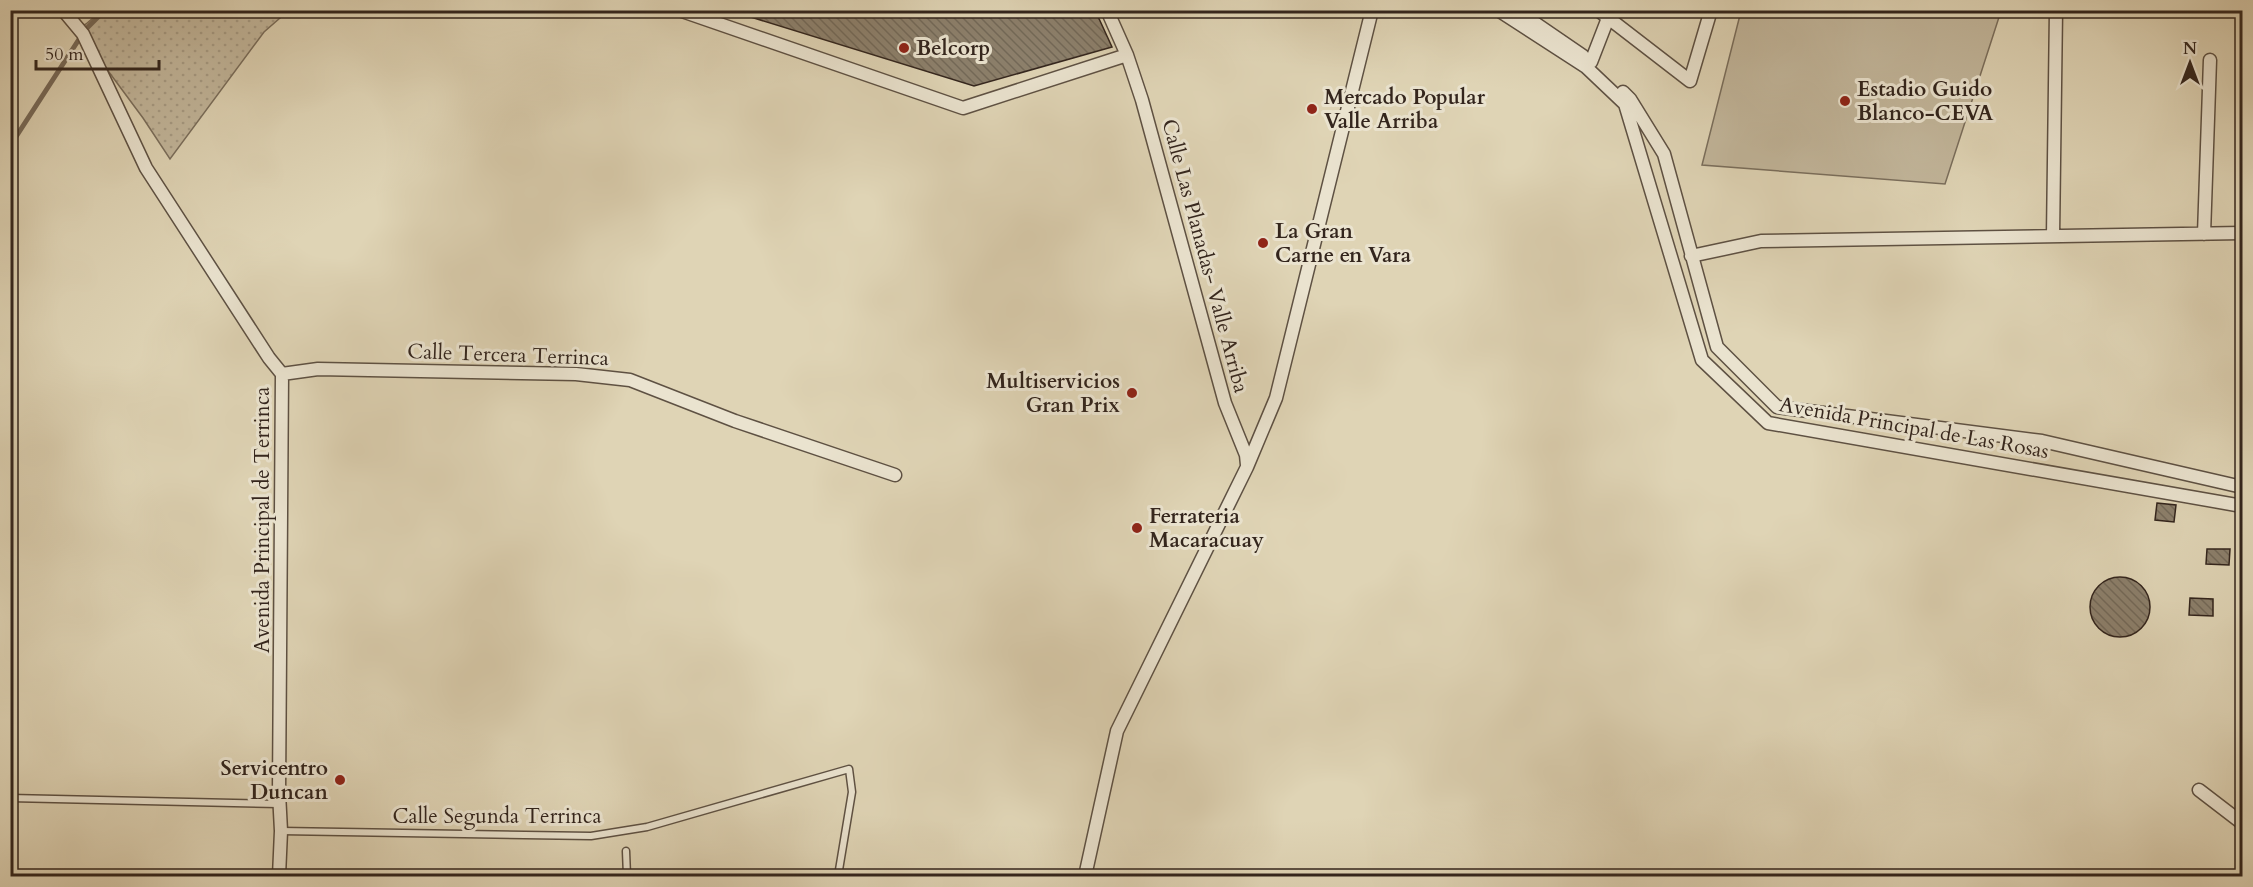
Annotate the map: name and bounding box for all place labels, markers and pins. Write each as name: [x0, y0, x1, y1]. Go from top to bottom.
place label: Belcorp: [916, 34, 990, 63]
marker: Belcorp: [897, 41, 911, 55]
place label: Estadio Guido Blanco-CEVA: [1857, 75, 1994, 128]
place label: Mercado Popular Valle Arriba: [1324, 83, 1486, 136]
marker: Estadio Guido Blanco-CEVA: [1838, 94, 1852, 108]
marker: Mercado Popular Valle Arriba: [1305, 102, 1319, 116]
place label: La Gran Carne en Vara: [1275, 217, 1412, 270]
marker: La Gran Carne en Vara: [1256, 236, 1270, 250]
place label: Multiservicios Gran Prix: [986, 367, 1121, 420]
marker: Multiservicios Gran Prix: [1125, 386, 1139, 400]
place label: Ferrateria Macaracuay: [1149, 502, 1264, 555]
marker: Ferrateria Macaracuay: [1130, 521, 1144, 535]
place label: Servicentro Duncan: [221, 754, 328, 807]
marker: Servicentro Duncan: [333, 773, 347, 787]

